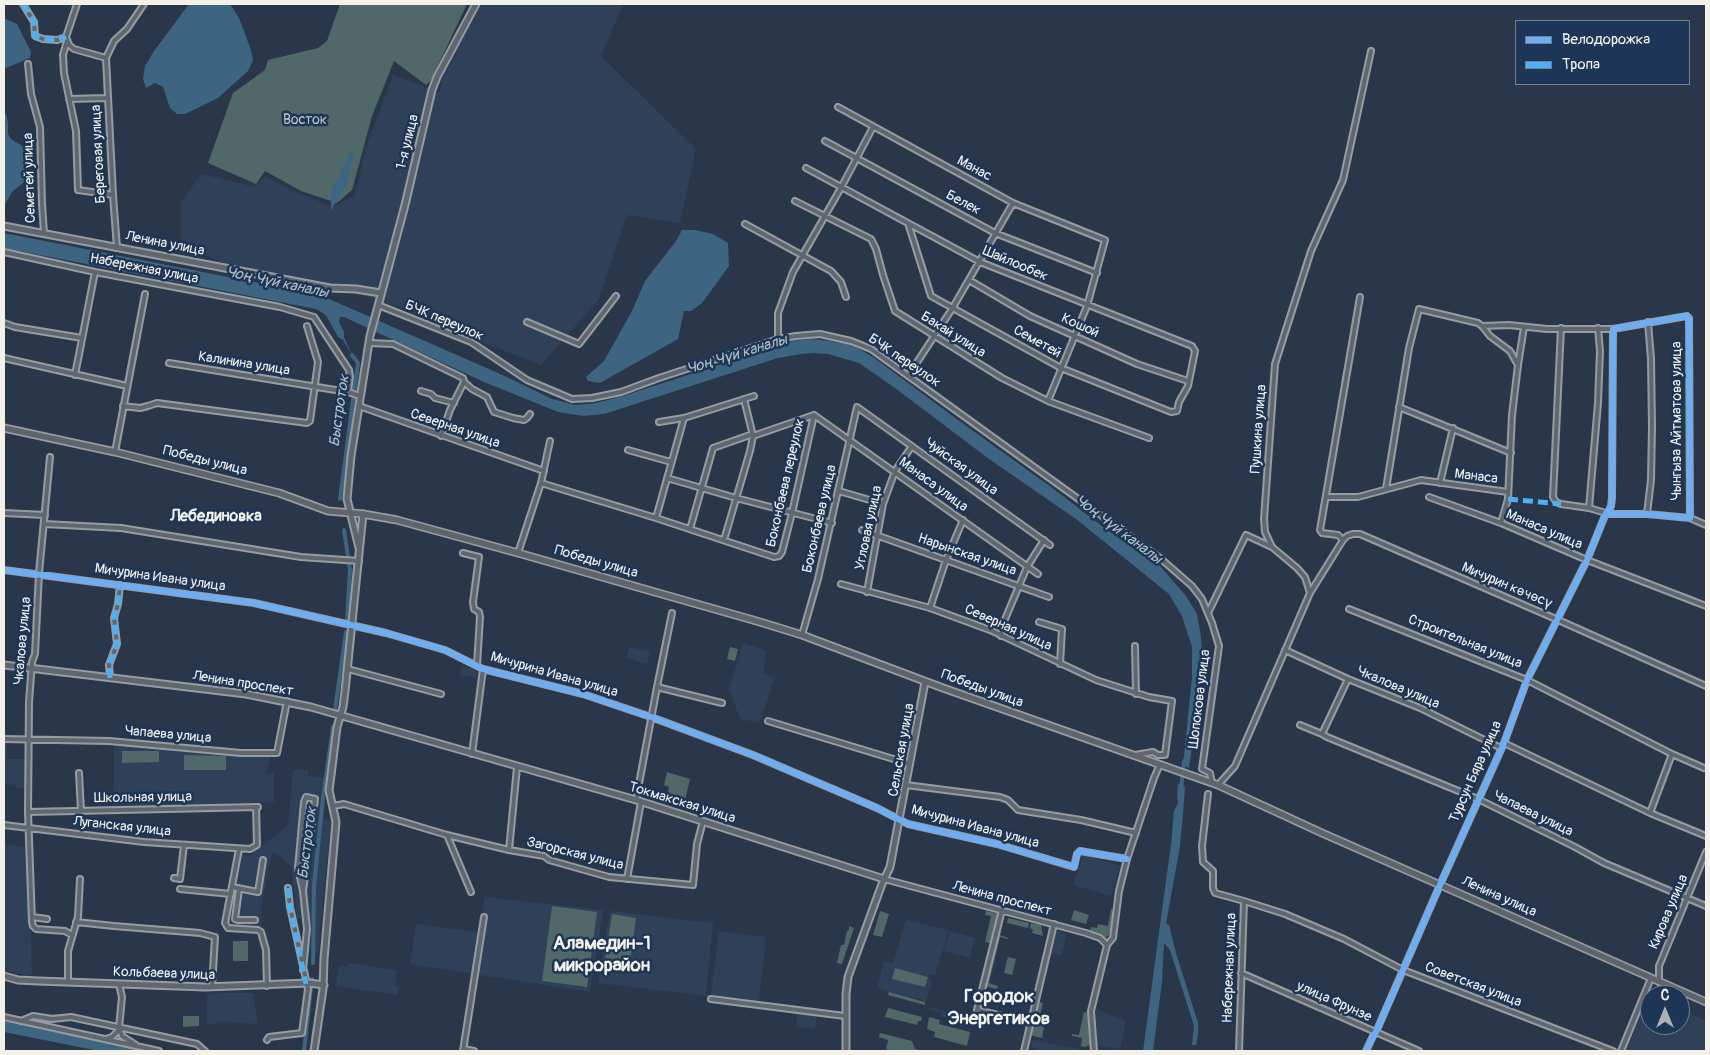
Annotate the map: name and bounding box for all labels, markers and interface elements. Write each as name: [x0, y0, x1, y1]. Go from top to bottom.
legend: [1515, 20, 1690, 85]
text: Велодорожка: [1562, 30, 1650, 49]
text: Тропа: [1562, 55, 1600, 74]
street label: Береговая улица: [88, 104, 110, 204]
park label: Восток: [283, 112, 327, 128]
street label: 1-я улица: [393, 113, 423, 171]
street label: Семетей улица: [20, 133, 40, 223]
street label: Манас: [954, 153, 994, 185]
street label: Белек: [943, 187, 983, 219]
street label: Ленина улица: [124, 228, 206, 260]
street label: Шайлообек: [980, 243, 1050, 285]
street label: Набережная улица: [88, 250, 200, 288]
water label: Чоң Чүй каналы: [224, 263, 330, 303]
street label: БЧК переулок: [402, 297, 486, 345]
street label: Бакай улица: [917, 308, 989, 362]
street label: Кошой: [1058, 310, 1102, 342]
street label: Семетей: [1010, 322, 1064, 362]
water label: Чоң Чүй каналы: [685, 331, 789, 379]
street label: БЧК переулок: [865, 331, 943, 391]
street label: Чынгыза Айтматова улица: [1669, 342, 1685, 500]
street label: Калинина улица: [197, 348, 291, 380]
water label: Быстроток: [326, 374, 354, 448]
street label: Пушкина улица: [1248, 384, 1270, 474]
street label: Северная улица: [408, 406, 502, 452]
street label: Боконбаева переулок: [763, 417, 809, 549]
street label: Чуйская улица: [921, 435, 1001, 499]
street label: Победы улица: [161, 442, 249, 480]
street label: Манаса улица: [895, 454, 971, 516]
street label: Боконбаева улица: [799, 463, 841, 575]
street label: Манаса: [1453, 466, 1499, 488]
street label: Угловая улица: [852, 484, 886, 572]
water label: Чоң Чүй каналы: [1071, 491, 1165, 569]
street label: Манаса улица: [1503, 506, 1585, 554]
district label: Лебединовка: [170, 507, 262, 527]
street label: Нарынская улица: [915, 530, 1019, 580]
street label: Победы улица: [552, 542, 640, 582]
street label: Мичурин көчөсү: [1459, 559, 1555, 613]
street label: Мичурина Ивана улица: [94, 561, 226, 595]
street label: Чкалова улица: [11, 596, 35, 686]
street label: Северная улица: [962, 601, 1054, 655]
street label: Строительная улица: [1405, 611, 1525, 673]
street label: Мичурина Ивана улица: [488, 649, 620, 701]
street label: Шопокова улица: [1186, 649, 1214, 749]
street label: Чкалова улица: [1354, 663, 1442, 713]
street label: Победы улица: [939, 666, 1025, 712]
street label: Ленина проспект: [191, 668, 295, 700]
street label: Сельская улица: [886, 702, 918, 798]
street label: Турсун Бяра улица: [1446, 719, 1506, 825]
street label: Чапаева улица: [124, 723, 212, 747]
street label: Токмакская улица: [627, 779, 737, 827]
street label: Чапаева улица: [1490, 787, 1576, 841]
street label: Школьная улица: [94, 789, 192, 807]
street label: Мичурина Ивана улица: [909, 802, 1041, 852]
water label: Быстроток: [295, 806, 321, 880]
street label: Луганская улица: [72, 814, 172, 840]
street label: Загорская улица: [525, 834, 625, 874]
street label: Кирова улица: [1646, 872, 1692, 952]
street label: Ленина улица: [1459, 873, 1539, 921]
street label: Ленина проспект: [951, 878, 1053, 920]
street label: Набережная улица: [1220, 913, 1240, 1023]
district label: Аламедин-1 микрорайон: [553, 933, 651, 977]
street label: Советская улица: [1422, 959, 1524, 1011]
street label: Кольбаева улица: [113, 964, 215, 984]
street label: улица Фрунзе: [1294, 978, 1374, 1026]
north arrow: [1640, 985, 1690, 1035]
district label: Городок Энергетиков: [948, 986, 1050, 1030]
text: С: [1661, 987, 1669, 1004]

